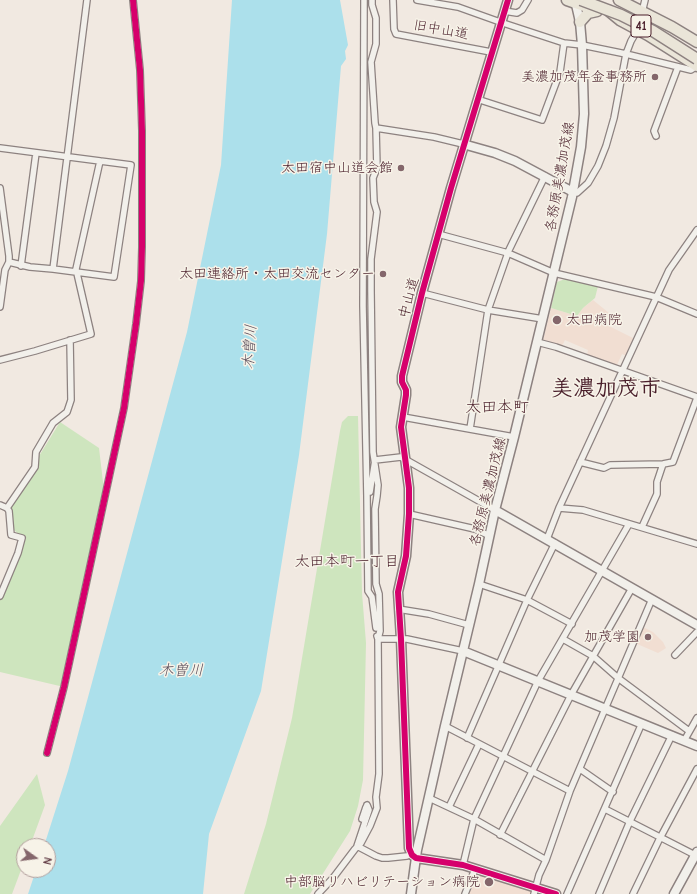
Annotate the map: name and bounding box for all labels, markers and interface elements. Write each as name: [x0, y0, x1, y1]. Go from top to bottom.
road number: 41: [631, 15, 651, 37]
street label: 旧中山道: [412, 17, 470, 43]
place label: 美濃加茂年金事務所: [521, 69, 647, 85]
marker: 美濃加茂年金事務所: [650, 72, 660, 82]
street label: 各務原美濃加茂線: [542, 120, 578, 234]
place label: 太田宿中山道会館: [281, 160, 393, 176]
marker: 太田宿中山道会館: [396, 163, 406, 173]
place label: 太田連絡所・太田交流センター: [179, 266, 375, 282]
marker: 太田連絡所・太田交流センター: [378, 269, 388, 279]
street label: 中山道: [395, 276, 423, 320]
place label: 太田病院: [566, 312, 622, 328]
marker: 太田病院: [551, 314, 563, 326]
water label: 木曽川: [239, 324, 261, 370]
district label: 美濃加茂市: [551, 376, 661, 402]
district label: 太田本町: [465, 397, 529, 417]
street label: 各務原美濃加茂線: [466, 436, 510, 548]
district label: 太田本町一丁目: [295, 553, 399, 571]
place label: 加茂学園: [584, 629, 640, 645]
marker: 加茂学園: [643, 632, 653, 642]
water label: 木曽川: [159, 662, 203, 680]
north arrow: [16, 838, 56, 878]
text: N: [40, 856, 54, 866]
place label: 中部脳リハビリテーション病院: [284, 874, 480, 890]
marker: 中部脳リハビリテーション病院: [483, 876, 495, 888]

